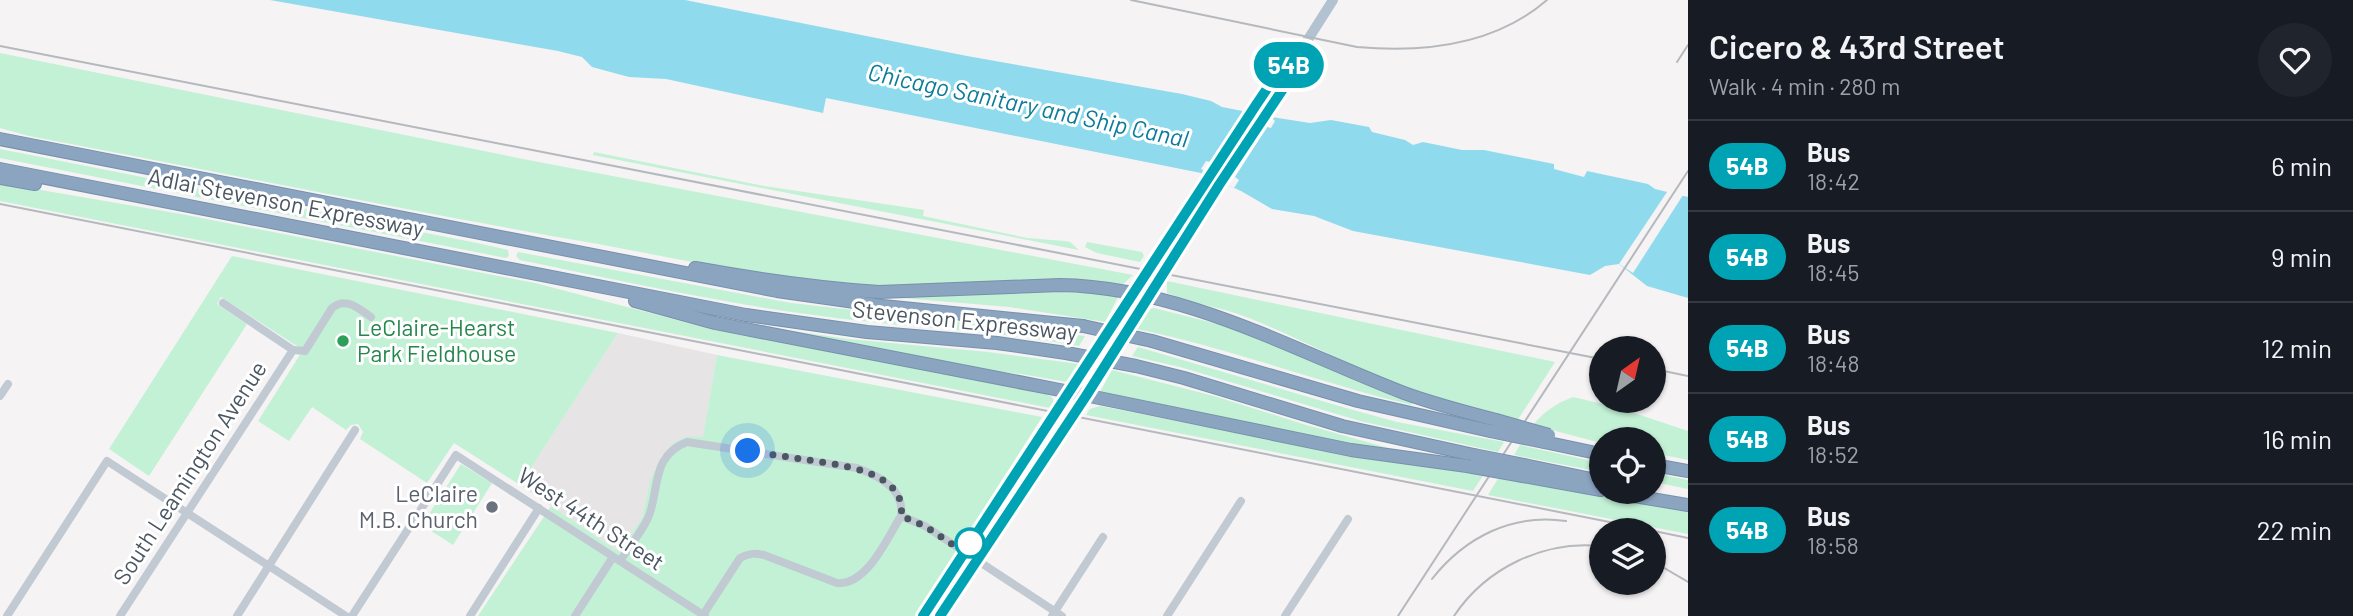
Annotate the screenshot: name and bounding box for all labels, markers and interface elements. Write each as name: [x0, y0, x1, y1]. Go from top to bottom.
button: heart: [2258, 23, 2332, 97]
text: Cicero & 43rd Street: [1709, 26, 2005, 66]
line badge: 54B: [1249, 42, 1329, 88]
text: 54B: [1268, 50, 1310, 79]
water label: Chicago Sanitary and Ship Canal: [865, 56, 1192, 153]
text: Walk · 4 min · 280 m: [1709, 72, 1900, 100]
text: Bus: [1807, 136, 1850, 167]
text: 6 min: [2271, 150, 2332, 181]
text: 54B: [1726, 151, 1769, 180]
street label: Adlai Stevenson Expressway: [146, 162, 427, 243]
text: 18:42: [1807, 167, 1860, 195]
text: Bus: [1807, 227, 1850, 258]
text: 9 min: [2271, 241, 2332, 272]
text: 54B: [1726, 242, 1769, 271]
text: 18:45: [1807, 258, 1859, 286]
street label: Stevenson Expressway: [851, 294, 1080, 346]
place label: LeClaire-Hearst Park Fieldhouse: [357, 313, 516, 367]
text: Bus: [1807, 318, 1850, 349]
text: 12 min: [2262, 332, 2332, 363]
marker: LeClaire-Hearst Park Fieldhouse: [335, 333, 351, 349]
text: 54B: [1726, 333, 1769, 362]
north arrow: [1589, 336, 1666, 413]
map controls: [1589, 336, 1666, 595]
text: 18:48: [1807, 349, 1860, 377]
street label: South Leamington Avenue: [106, 355, 272, 589]
text: Bus: [1807, 409, 1850, 440]
text: 16 min: [2262, 423, 2332, 454]
text: 54B: [1726, 424, 1769, 453]
button: locate: [1589, 427, 1666, 504]
your location: [730, 433, 765, 468]
text: 18:52: [1807, 440, 1859, 468]
street label: West 44th Street: [513, 460, 670, 576]
place label: LeClaire M.B. Church: [359, 479, 478, 533]
marker: LeClaire M.B. Church: [484, 499, 500, 515]
text: Bus: [1807, 500, 1850, 531]
text: 22 min: [2257, 514, 2332, 545]
text: 54B: [1726, 515, 1769, 544]
button: layers: [1589, 518, 1666, 595]
unlabelled marker: [955, 528, 985, 558]
text: 18:58: [1807, 531, 1859, 559]

